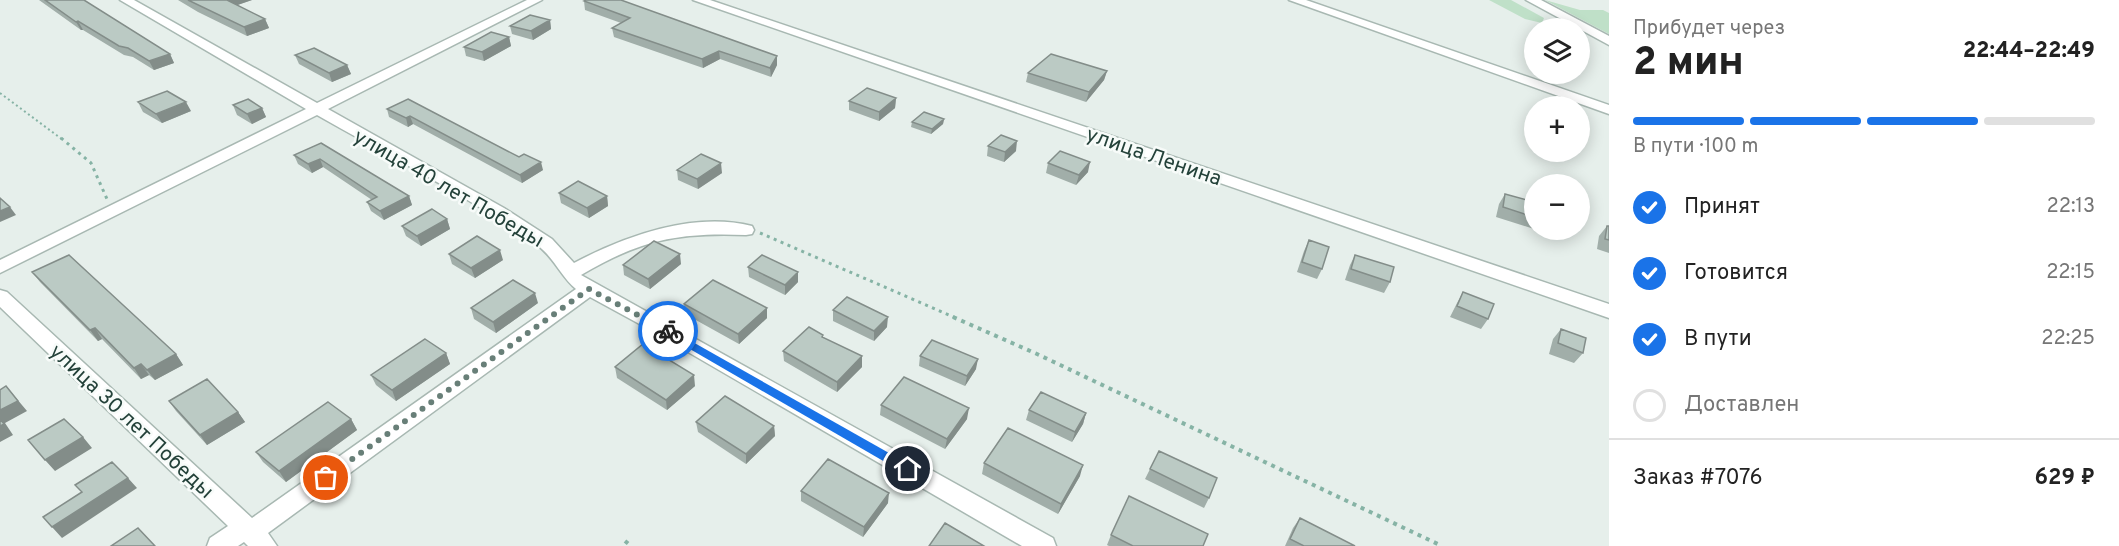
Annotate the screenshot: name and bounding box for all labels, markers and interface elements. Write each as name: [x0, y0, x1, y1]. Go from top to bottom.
text: Прибудет через: [1633, 16, 1785, 42]
map controls: [1524, 18, 1590, 240]
button: layers: [1524, 18, 1590, 84]
text: 22:44–22:49: [1963, 38, 2095, 65]
text: 2 мин: [1633, 40, 1744, 89]
button: +: [1524, 96, 1590, 162]
street label: улица Ленина: [1082, 122, 1225, 193]
street label: улица 40 лет Победы: [348, 124, 548, 255]
text: В пути · 100 m: [1633, 134, 1759, 160]
button: −: [1524, 174, 1590, 240]
icon: check: [1633, 191, 1666, 224]
text: Принят: [1684, 194, 1760, 221]
text: 22:13: [2047, 194, 2095, 220]
icon: check: [1633, 257, 1666, 290]
text: Готовится: [1684, 260, 1788, 287]
text: 22:15: [2046, 260, 2095, 286]
courier: [638, 301, 698, 361]
icon: bike: [652, 315, 685, 348]
icon: check: [1633, 323, 1666, 356]
text: В пути: [1684, 326, 1752, 353]
text: 22:25: [2041, 326, 2095, 352]
street label: улица 30 лет Победы: [43, 339, 219, 505]
text: Доставлен: [1684, 392, 1799, 419]
pin: [882, 443, 933, 494]
pin: [300, 452, 351, 503]
icon: home: [891, 452, 924, 485]
icon: bag: [309, 461, 342, 494]
text: Заказ #7076: [1633, 465, 1763, 492]
text: 629 ₽: [2035, 465, 2095, 492]

